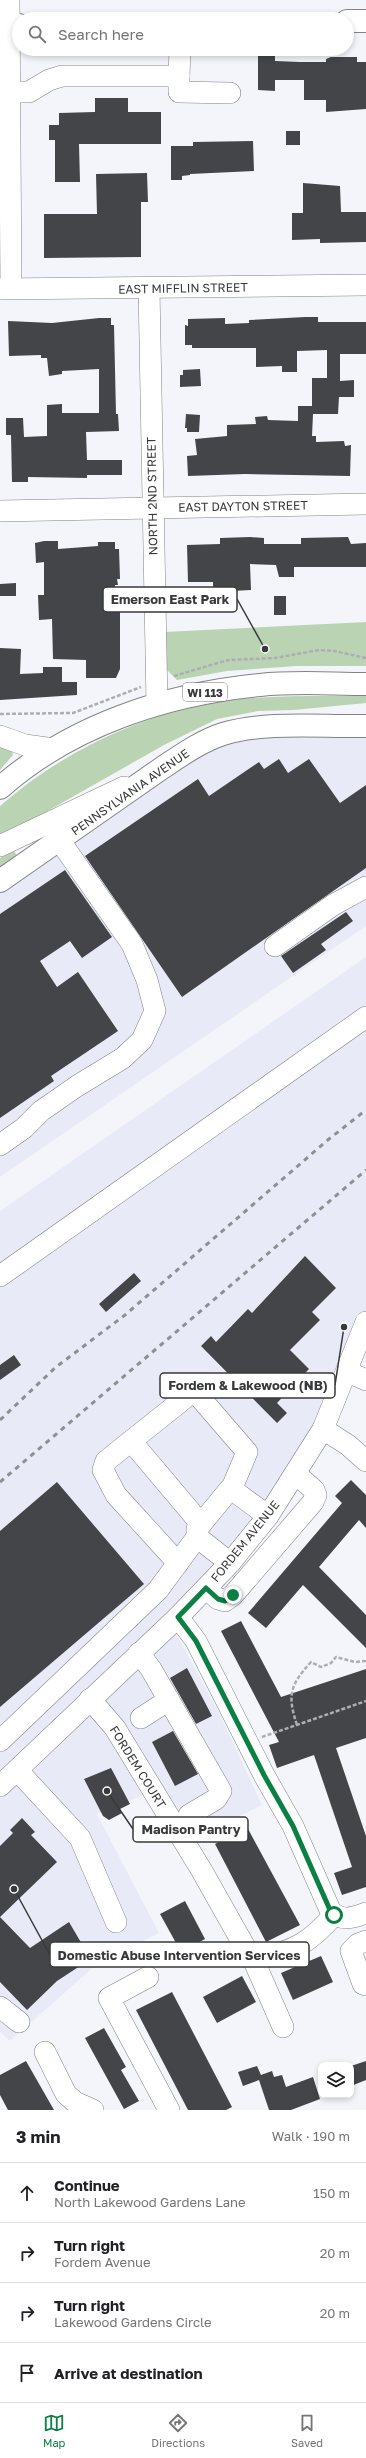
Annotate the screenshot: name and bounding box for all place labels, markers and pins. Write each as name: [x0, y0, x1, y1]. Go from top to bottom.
callout: Emerson East Park: [103, 587, 237, 612]
callout: Fordem & Lakewood (NB): [160, 1373, 335, 1398]
callout: Madison Pantry: [133, 1817, 248, 1842]
callout: Domestic Abuse Intervention Services: [50, 1942, 309, 1967]

